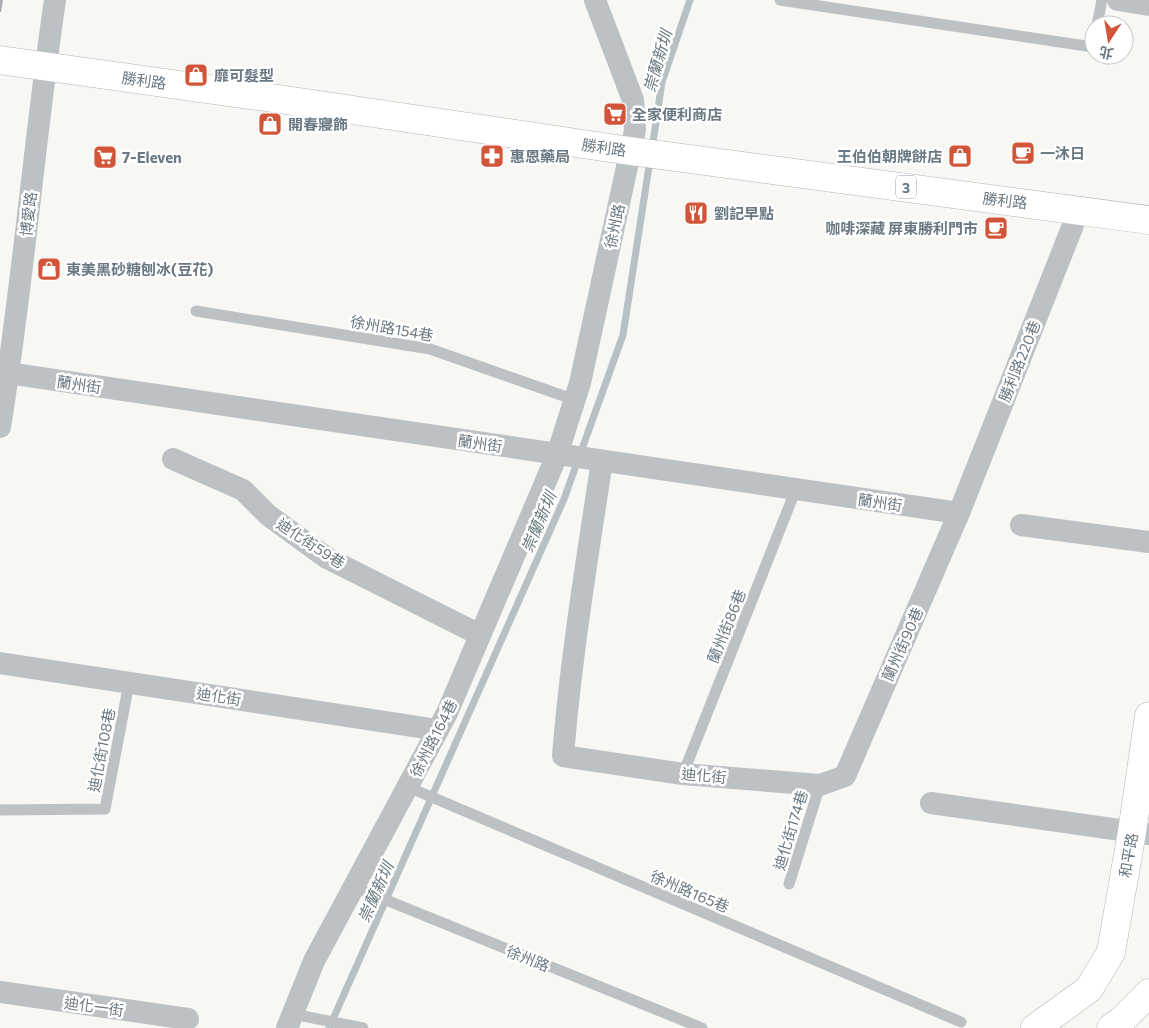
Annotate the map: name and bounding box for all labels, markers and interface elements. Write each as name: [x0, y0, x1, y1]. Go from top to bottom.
north arrow: [1084, 15, 1134, 65]
water label: 崇蘭新圳: [639, 26, 676, 94]
text: 北: [1098, 43, 1115, 63]
shop icon: 靡可髮型: [183, 62, 209, 88]
place label: 靡可髮型: [214, 66, 274, 84]
street label: 勝利路: [120, 68, 168, 92]
supermarket icon: 全家便利商店: [602, 101, 628, 127]
place label: 全家便利商店: [632, 105, 722, 123]
shop icon: 開春寢飾: [257, 111, 283, 137]
place label: 開春寢飾: [288, 115, 348, 133]
street label: 勝利路: [580, 135, 628, 159]
cafe icon: 一沐日: [1010, 140, 1036, 166]
pharmacy icon: 惠恩藥局: [479, 143, 505, 169]
shop icon: 王伯伯朝牌餅店: [947, 143, 973, 169]
supermarket icon: 7-Eleven: [92, 144, 118, 170]
place label: 一沐日: [1040, 144, 1085, 162]
place label: 惠恩藥局: [510, 147, 570, 165]
place label: 王伯伯朝牌餅店: [837, 147, 942, 165]
place label: 7-Eleven: [122, 148, 182, 166]
road number: 3: [896, 176, 916, 198]
street label: 勝利路: [982, 188, 1028, 212]
street label: 博愛路: [16, 191, 40, 237]
restaurant icon: 劉記早點: [683, 200, 709, 226]
street label: 徐州路: [601, 202, 627, 250]
place label: 劉記早點: [714, 204, 774, 222]
cafe icon: 咖啡深藏 屏東勝利門市: [983, 215, 1009, 241]
place label: 咖啡深藏 屏東勝利門市: [825, 219, 978, 237]
shop icon: 東美黑砂糖刨冰(豆花): [36, 256, 62, 282]
place label: 東美黑砂糖刨冰(豆花): [66, 260, 213, 278]
street label: 徐州路154巷: [349, 312, 435, 344]
street label: 勝利路220巷: [994, 318, 1044, 404]
street label: 蘭州街: [55, 372, 103, 396]
street label: 蘭州街: [456, 431, 504, 455]
water label: 崇蘭新圳: [517, 487, 560, 555]
street label: 蘭州街: [856, 490, 904, 514]
street label: 迪化街59巷: [274, 514, 348, 572]
street label: 蘭州街86巷: [703, 586, 749, 666]
street label: 蘭州街90巷: [878, 604, 926, 684]
street label: 迪化街: [195, 684, 243, 708]
street label: 徐州路164巷: [406, 696, 460, 780]
street label: 迪化街108巷: [84, 706, 118, 794]
street label: 迪化街: [681, 764, 727, 786]
street label: 迪化街174巷: [769, 788, 811, 872]
street label: 和平路: [1115, 831, 1141, 879]
water label: 崇蘭新圳: [353, 857, 398, 925]
street label: 徐州路165巷: [648, 866, 732, 916]
street label: 徐州路: [504, 941, 552, 975]
street label: 迪化一街: [63, 993, 125, 1019]

